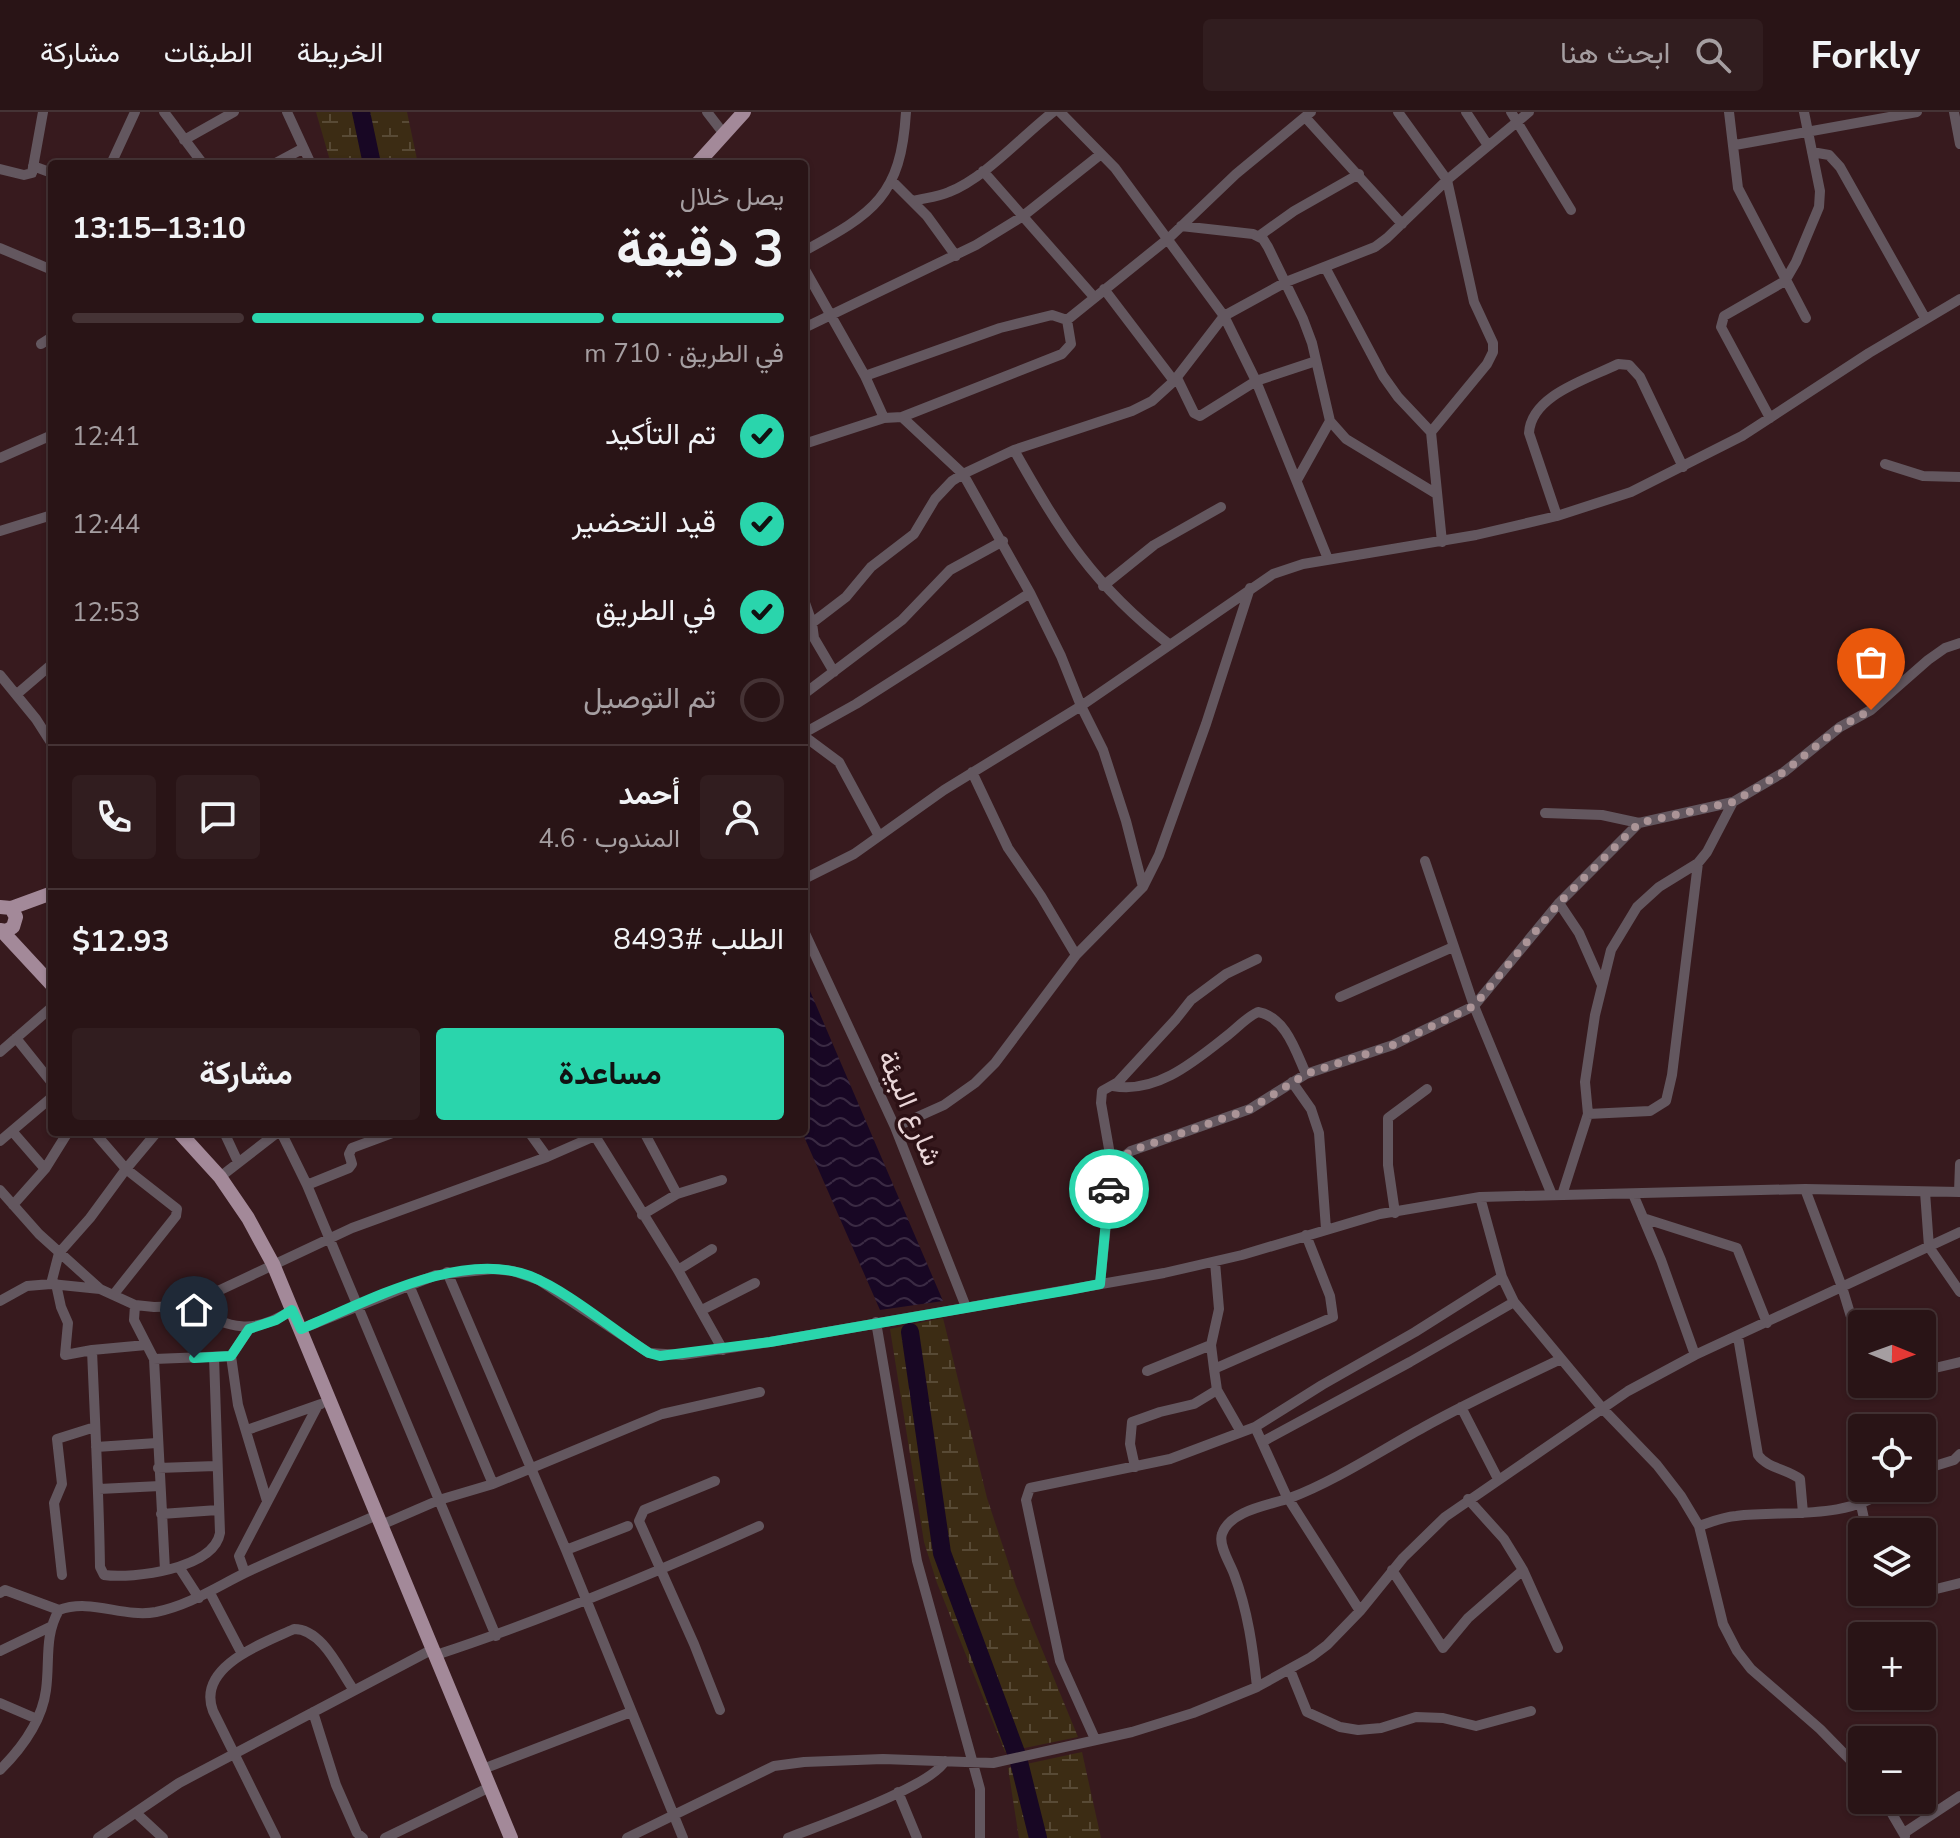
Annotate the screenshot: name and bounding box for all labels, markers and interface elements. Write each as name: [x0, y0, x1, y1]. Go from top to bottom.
search box: [1203, 19, 1763, 91]
text: Forkly: [1811, 30, 1920, 81]
text: ابحث هنا: [1560, 33, 1671, 74]
icon: search: [1691, 33, 1735, 77]
text: مشاركة: [40, 34, 120, 72]
text: الطبقات: [164, 34, 253, 72]
text: الخريطة: [297, 34, 383, 72]
text: يصل خلال: [680, 179, 784, 214]
text: 13:10–13:15: [72, 208, 246, 249]
text: 3 دقيقة: [616, 213, 784, 284]
text: في الطريق · 710 m: [584, 336, 784, 371]
text: تم التأكيد: [605, 414, 716, 455]
icon: check: [740, 414, 784, 458]
text: 12:41: [72, 419, 140, 454]
text: قيد التحضير: [572, 502, 716, 543]
icon: check: [740, 502, 784, 546]
text: 12:44: [72, 507, 140, 542]
text: في الطريق: [595, 590, 716, 631]
icon: check: [740, 590, 784, 634]
text: 12:53: [72, 595, 140, 630]
pin: [1837, 628, 1905, 710]
icon: bag: [1849, 640, 1893, 684]
text: تم التوصيل: [583, 678, 716, 719]
text: أحمد: [618, 774, 680, 815]
button: phone: [72, 775, 156, 859]
button: chat: [176, 775, 260, 859]
button: person: [700, 775, 784, 859]
text: المندوب · 4.6: [538, 821, 680, 856]
text: الطلب #8493: [613, 919, 784, 960]
text: $12.93: [72, 921, 169, 962]
button: مشاركة: [72, 1028, 420, 1120]
button: مساعدة: [436, 1028, 784, 1120]
street label: شارع البيئة: [869, 1044, 951, 1172]
courier: [1069, 1149, 1149, 1229]
icon: car: [1087, 1167, 1131, 1211]
pin: [160, 1276, 228, 1358]
icon: home: [172, 1288, 216, 1332]
north arrow: [1848, 1310, 1936, 1398]
map controls: [1848, 1310, 1936, 1814]
button: locate: [1848, 1414, 1936, 1502]
button: layers: [1848, 1518, 1936, 1606]
button: +: [1848, 1622, 1936, 1710]
button: −: [1848, 1726, 1936, 1814]

